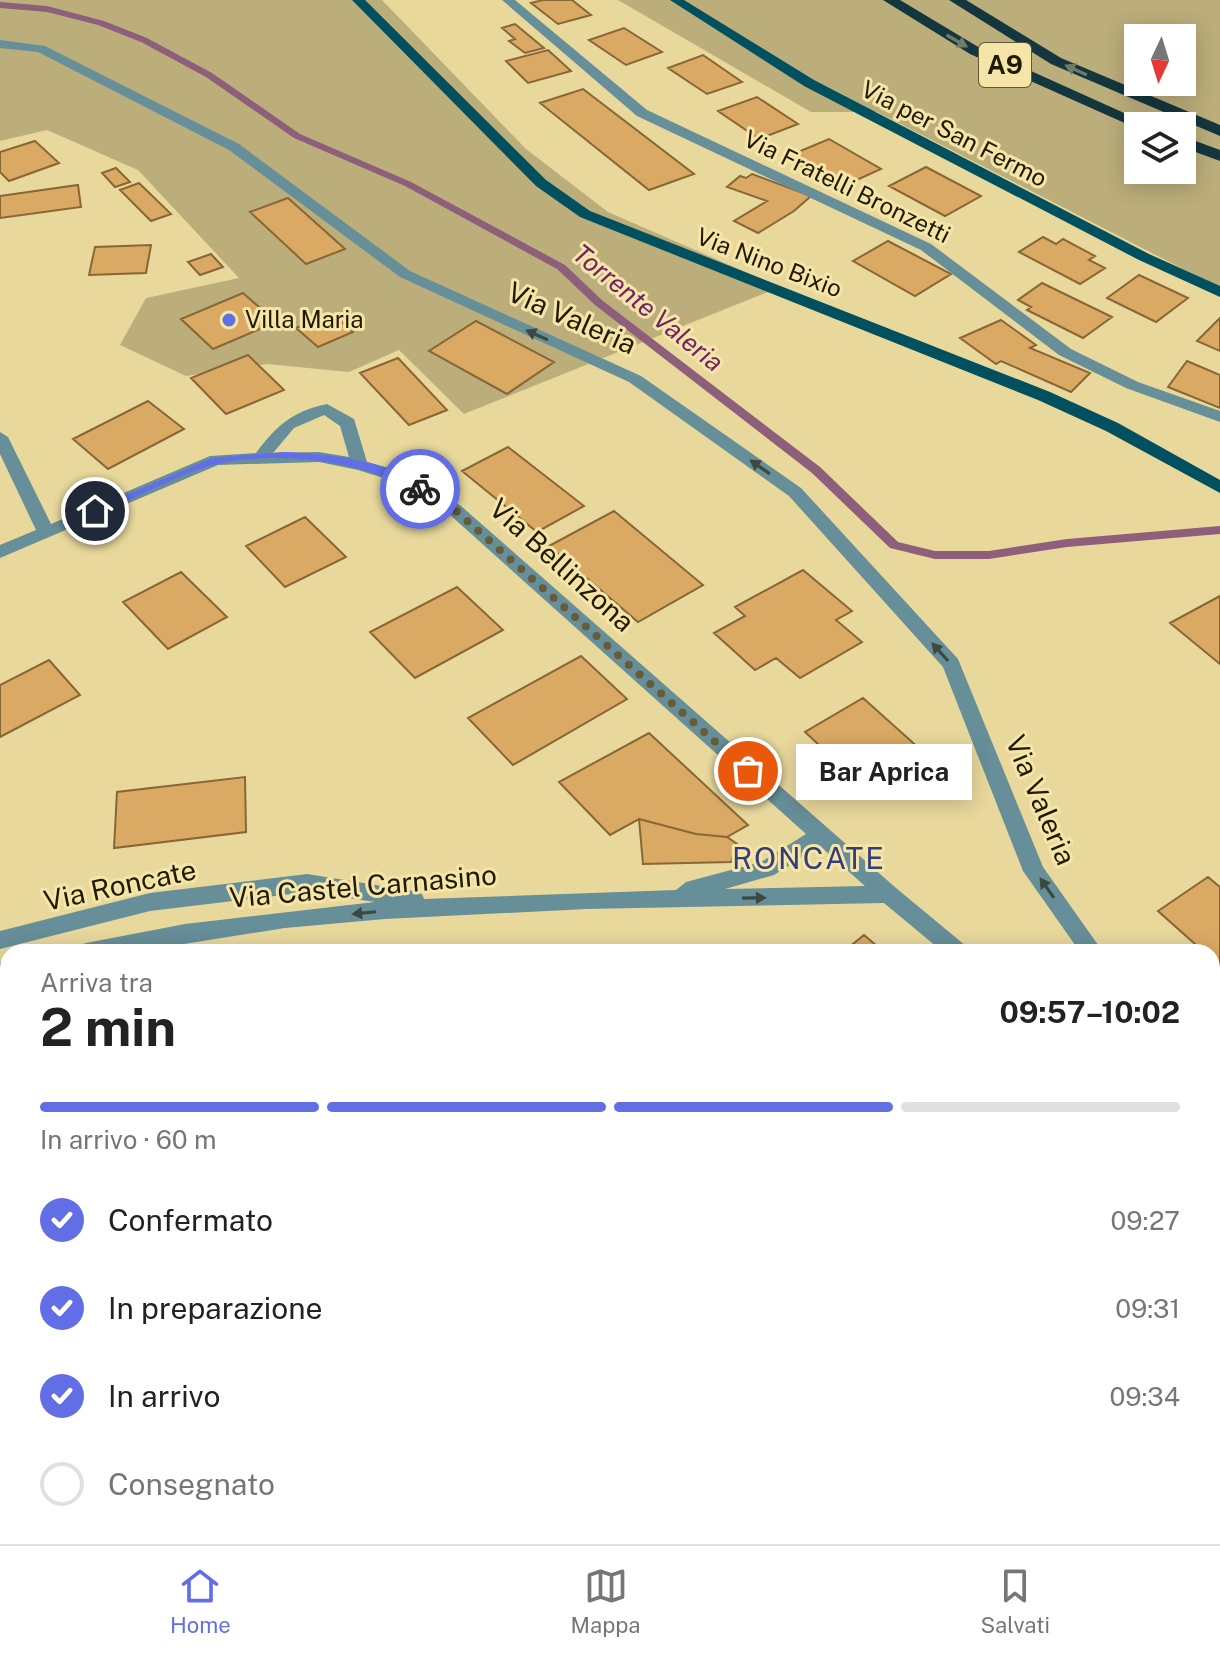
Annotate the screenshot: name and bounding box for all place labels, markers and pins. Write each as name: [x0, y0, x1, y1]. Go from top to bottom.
place label: Villa Maria: [245, 305, 363, 333]
marker: Villa Maria: [220, 311, 238, 329]
pin: [61, 477, 129, 545]
pin: [714, 737, 782, 805]
callout: Bar Aprica: [796, 743, 972, 799]

